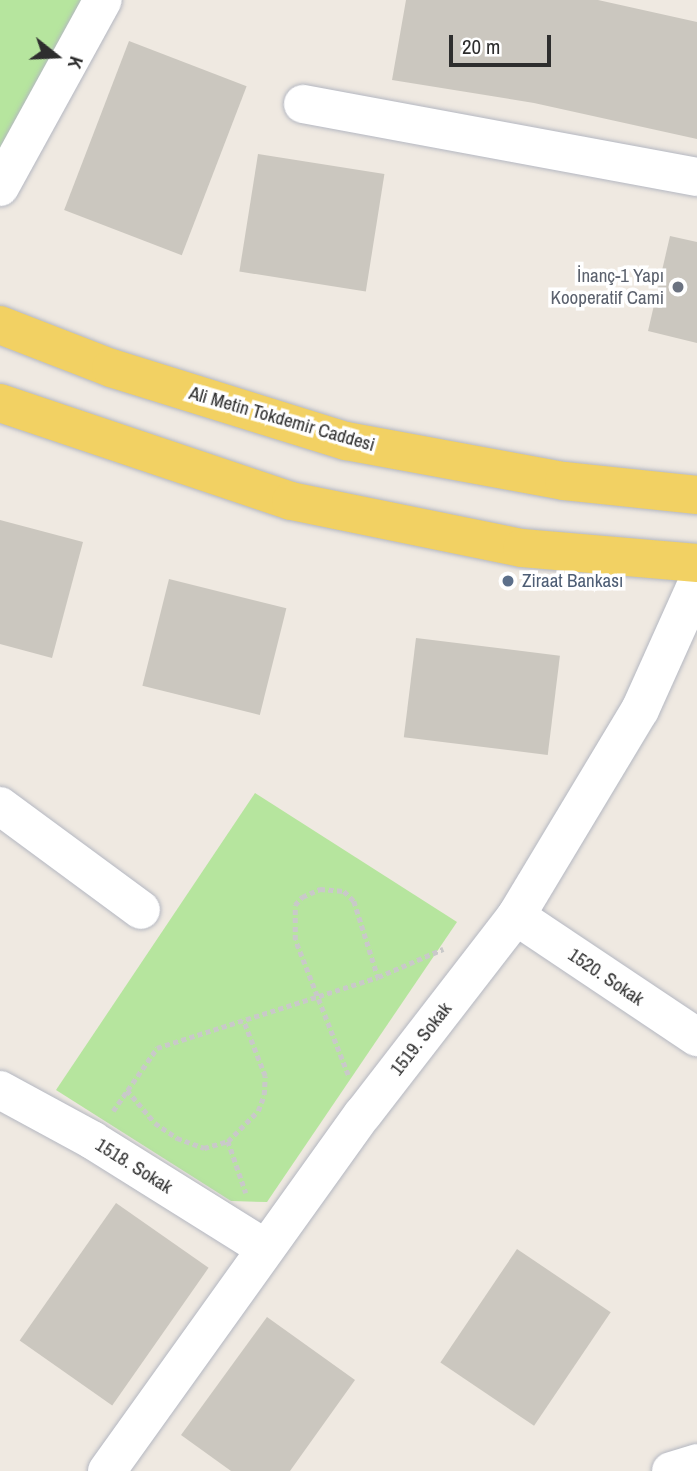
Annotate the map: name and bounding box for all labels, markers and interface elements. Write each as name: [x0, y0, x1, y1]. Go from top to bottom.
north arrow: [21, 21, 91, 91]
scale bar: [452, 21, 554, 65]
text: 20 m: [462, 32, 500, 61]
text: K: [62, 53, 90, 72]
place label: İnanç-1 Yapı Kooperatif Cami: [551, 265, 664, 309]
marker: İnanç-1 Yapı Kooperatif Cami: [670, 279, 686, 295]
street label: Ali Metin Tokdemir Caddesi: [186, 382, 378, 456]
place label: Ziraat Bankası: [522, 570, 623, 592]
marker: Ziraat Bankası: [500, 573, 516, 589]
street label: 1520. Sokak: [564, 943, 648, 1011]
street label: 1519. Sokak: [385, 998, 457, 1080]
street label: 1518. Sokak: [91, 1133, 177, 1199]

